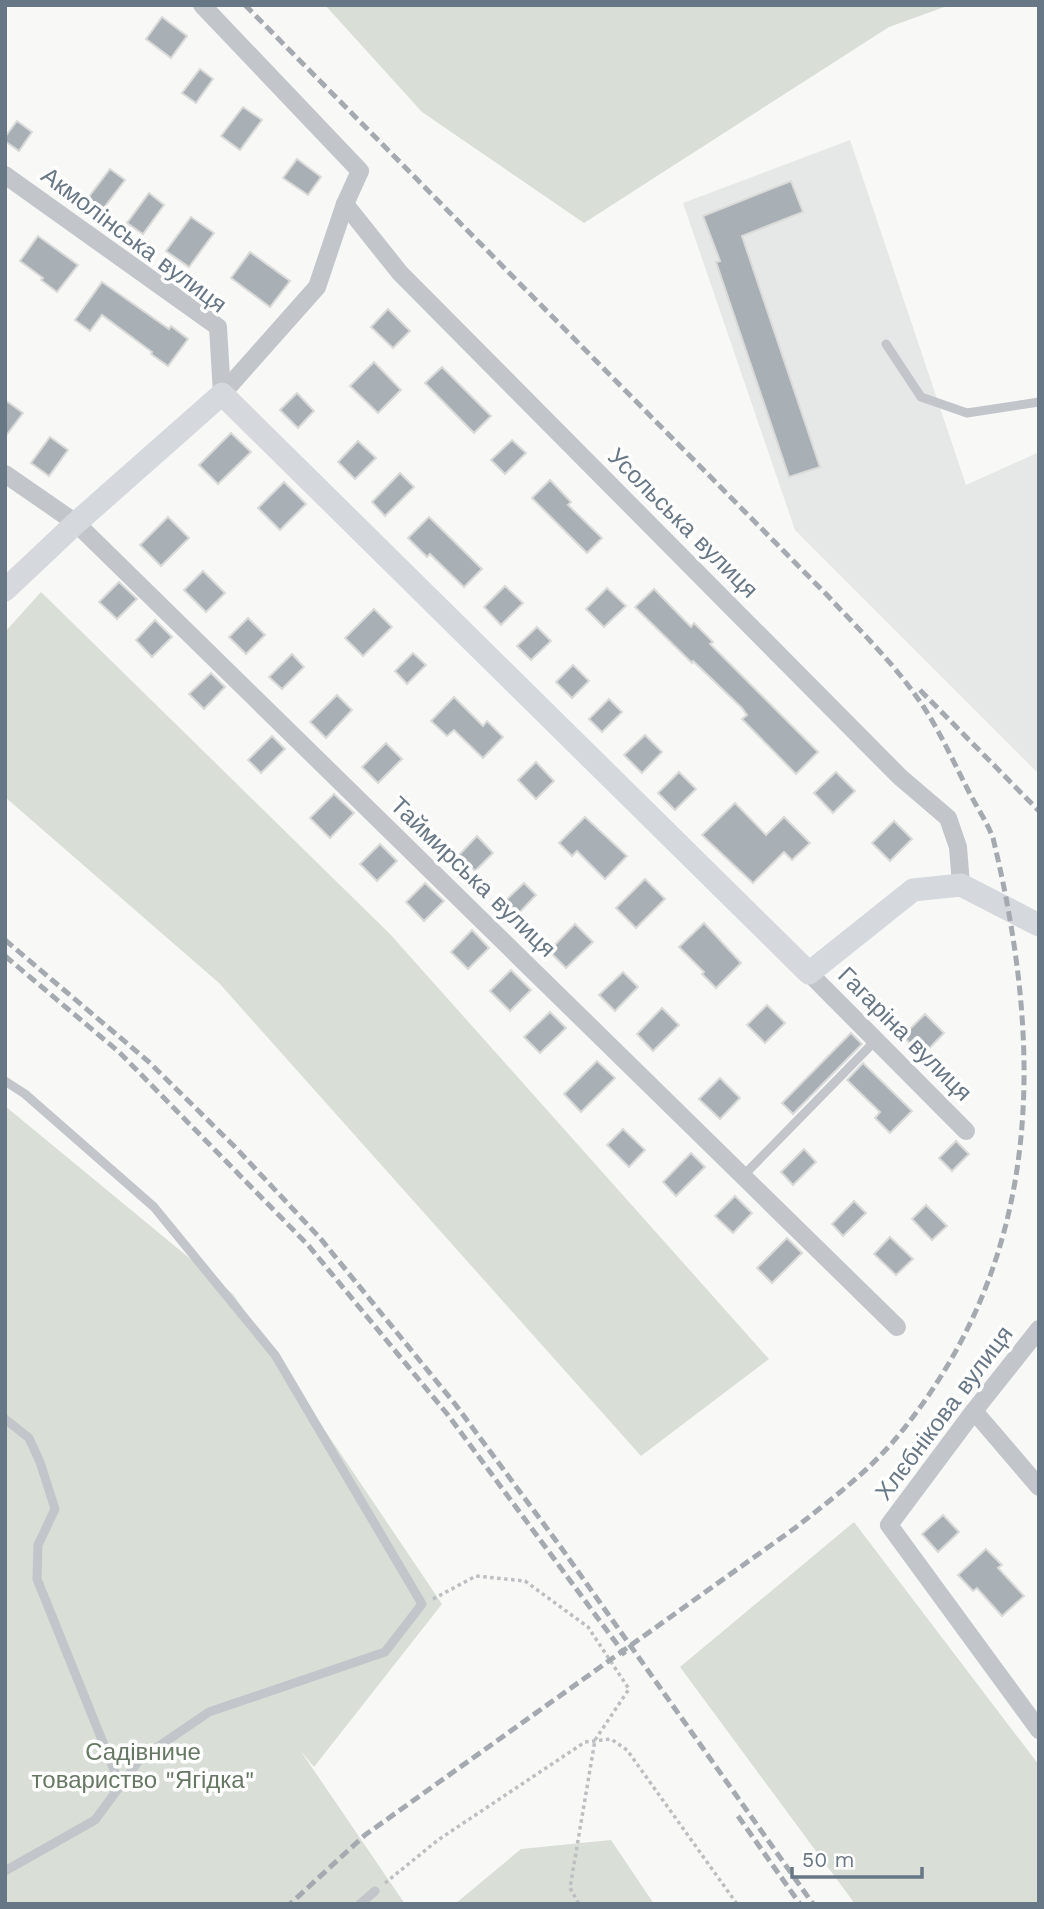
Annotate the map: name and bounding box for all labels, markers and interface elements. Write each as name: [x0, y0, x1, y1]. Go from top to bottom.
street label: Акмолiнська вулиця: [36, 161, 232, 319]
street label: Усольська вулиця: [602, 442, 764, 604]
street label: Таймирська вулиця: [385, 791, 561, 963]
street label: Гагаріна вулиця: [832, 961, 978, 1107]
street label: Хлєбнікова вулиця: [869, 1320, 1019, 1506]
park label: Садівниче товариство "Ягідка": [32, 1738, 254, 1794]
scale bar: [792, 1836, 922, 1880]
text: 50 m: [802, 1847, 854, 1872]

